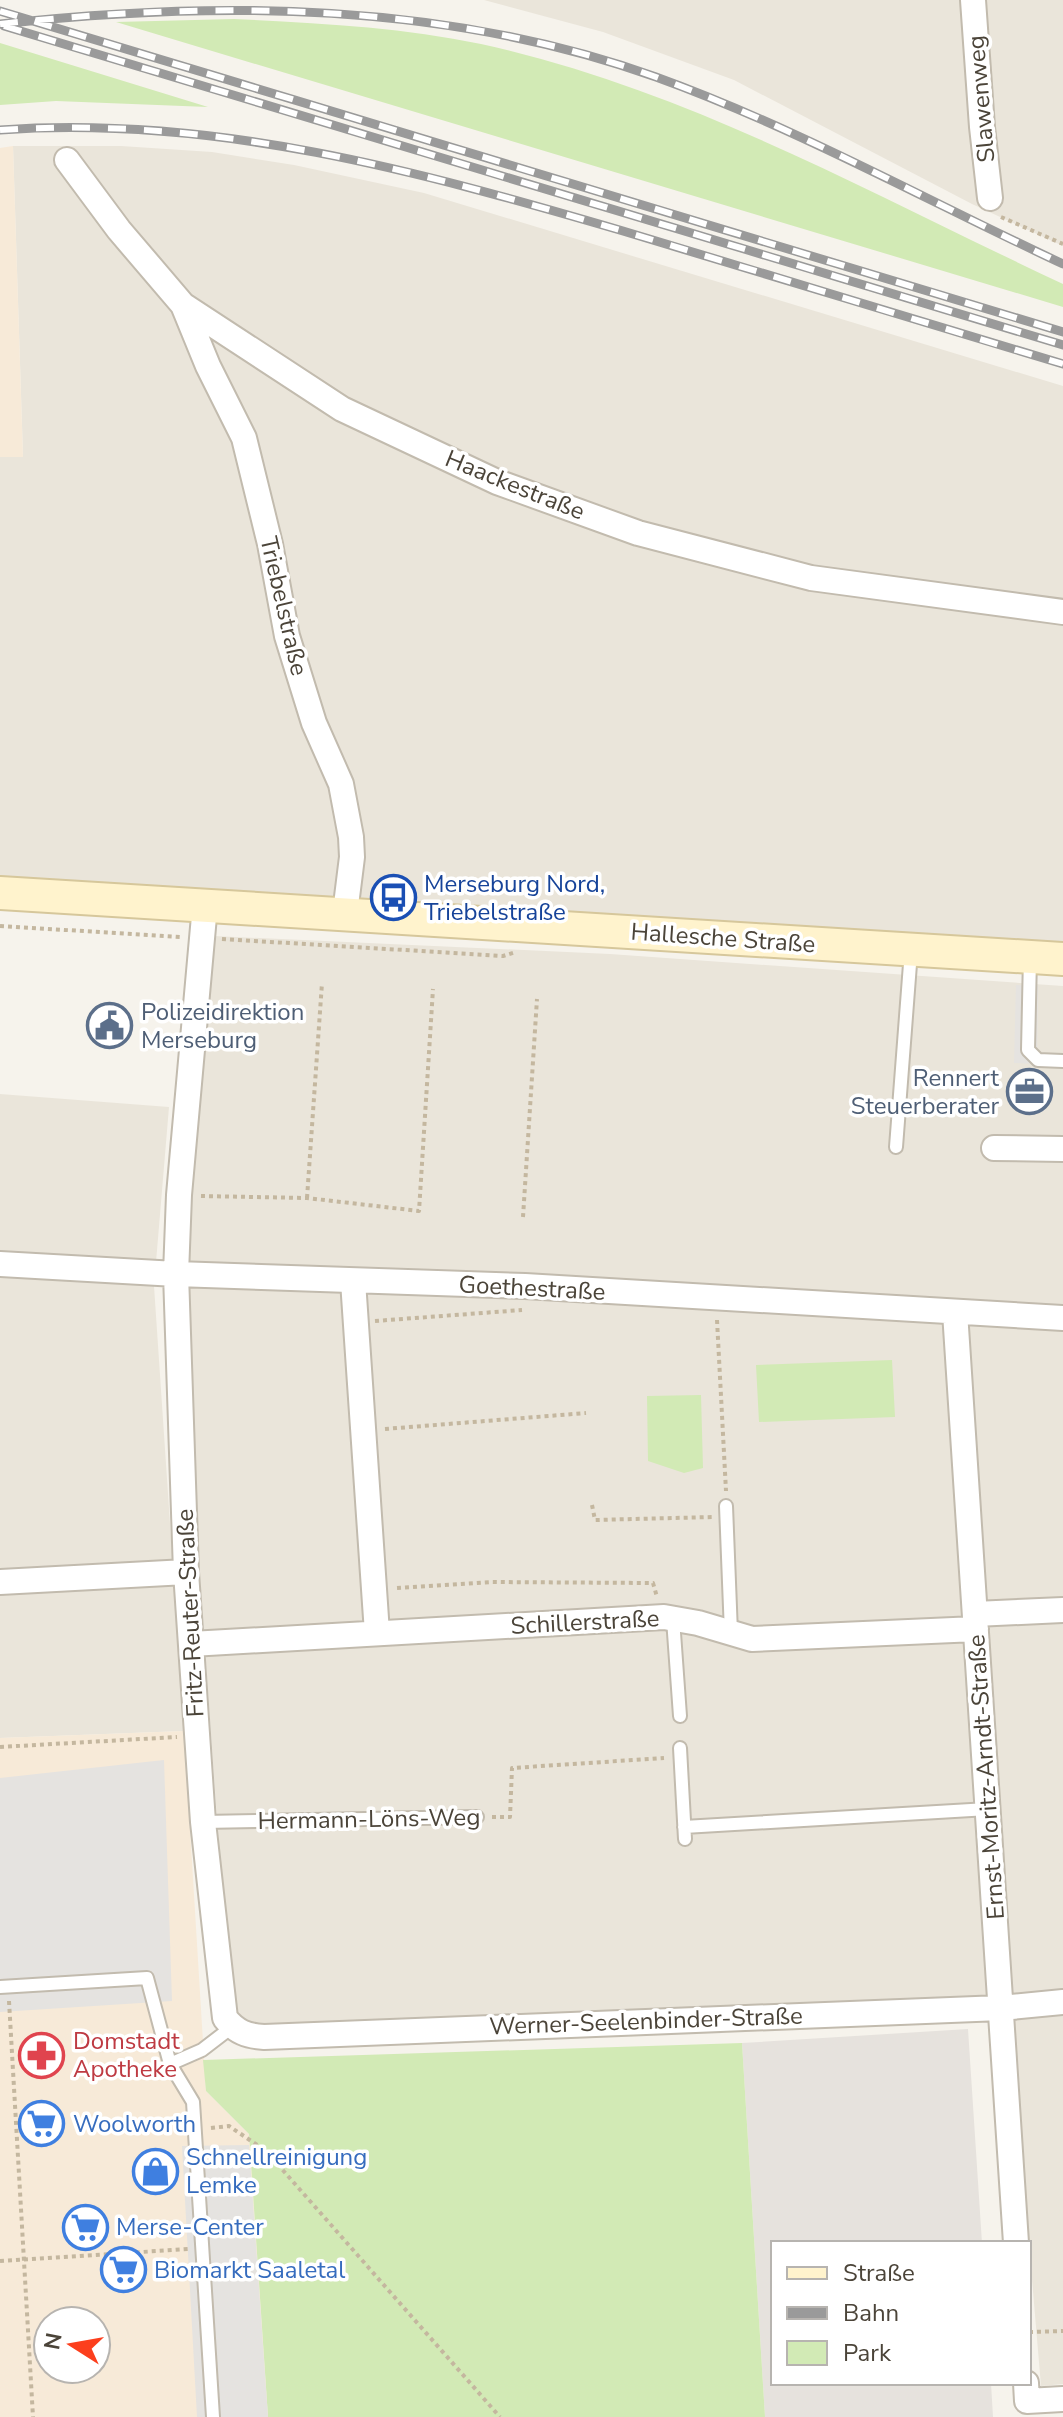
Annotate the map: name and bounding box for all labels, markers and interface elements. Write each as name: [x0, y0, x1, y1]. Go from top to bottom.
street label: Slawenweg: [960, 34, 1002, 164]
street label: Haackestraße: [440, 442, 590, 528]
street label: Triebelstraße: [252, 533, 316, 679]
place label: Merseburg Nord, Triebelstraße: [424, 868, 605, 928]
bus stop icon: Merseburg Nord, Triebelstraße: [369, 874, 417, 922]
street label: Hallesche Straße: [630, 916, 816, 960]
place label: Polizeidirektion Merseburg: [141, 996, 304, 1056]
public building icon: Polizeidirektion Merseburg: [86, 1002, 134, 1050]
place label: Rennert Steuerberater: [851, 1062, 1000, 1122]
office icon: Rennert Steuerberater: [1006, 1068, 1054, 1116]
street label: Goethestraße: [458, 1268, 606, 1308]
street label: Fritz-Reuter-Straße: [169, 1508, 211, 1718]
street label: Schillerstraße: [510, 1602, 660, 1642]
street label: Ernst-Moritz-Arndt-Straße: [960, 1633, 1012, 1921]
street label: Hermann-Löns-Weg: [257, 1801, 481, 1837]
street label: Werner-Seelenbinder-Straße: [489, 2000, 803, 2042]
place label: Domstadt Apotheke: [73, 2025, 180, 2085]
pharmacy icon: Domstadt Apotheke: [18, 2031, 66, 2079]
supermarket icon: Woolworth: [18, 2100, 66, 2148]
place label: Woolworth: [73, 2108, 196, 2140]
place label: Schnellreinigung Lemke: [186, 2141, 367, 2201]
shop icon: Schnellreinigung Lemke: [131, 2147, 179, 2195]
supermarket icon: Merse-Center: [61, 2203, 109, 2251]
place label: Merse-Center: [116, 2211, 264, 2243]
legend: [771, 2241, 1031, 2385]
supermarket icon: Biomarkt Saaletal: [99, 2246, 147, 2294]
place label: Biomarkt Saaletal: [154, 2254, 345, 2286]
text: Straße: [843, 2257, 915, 2289]
text: Bahn: [843, 2297, 899, 2329]
north arrow: [32, 2305, 112, 2385]
text: N: [37, 2330, 70, 2352]
text: Park: [843, 2337, 892, 2369]

